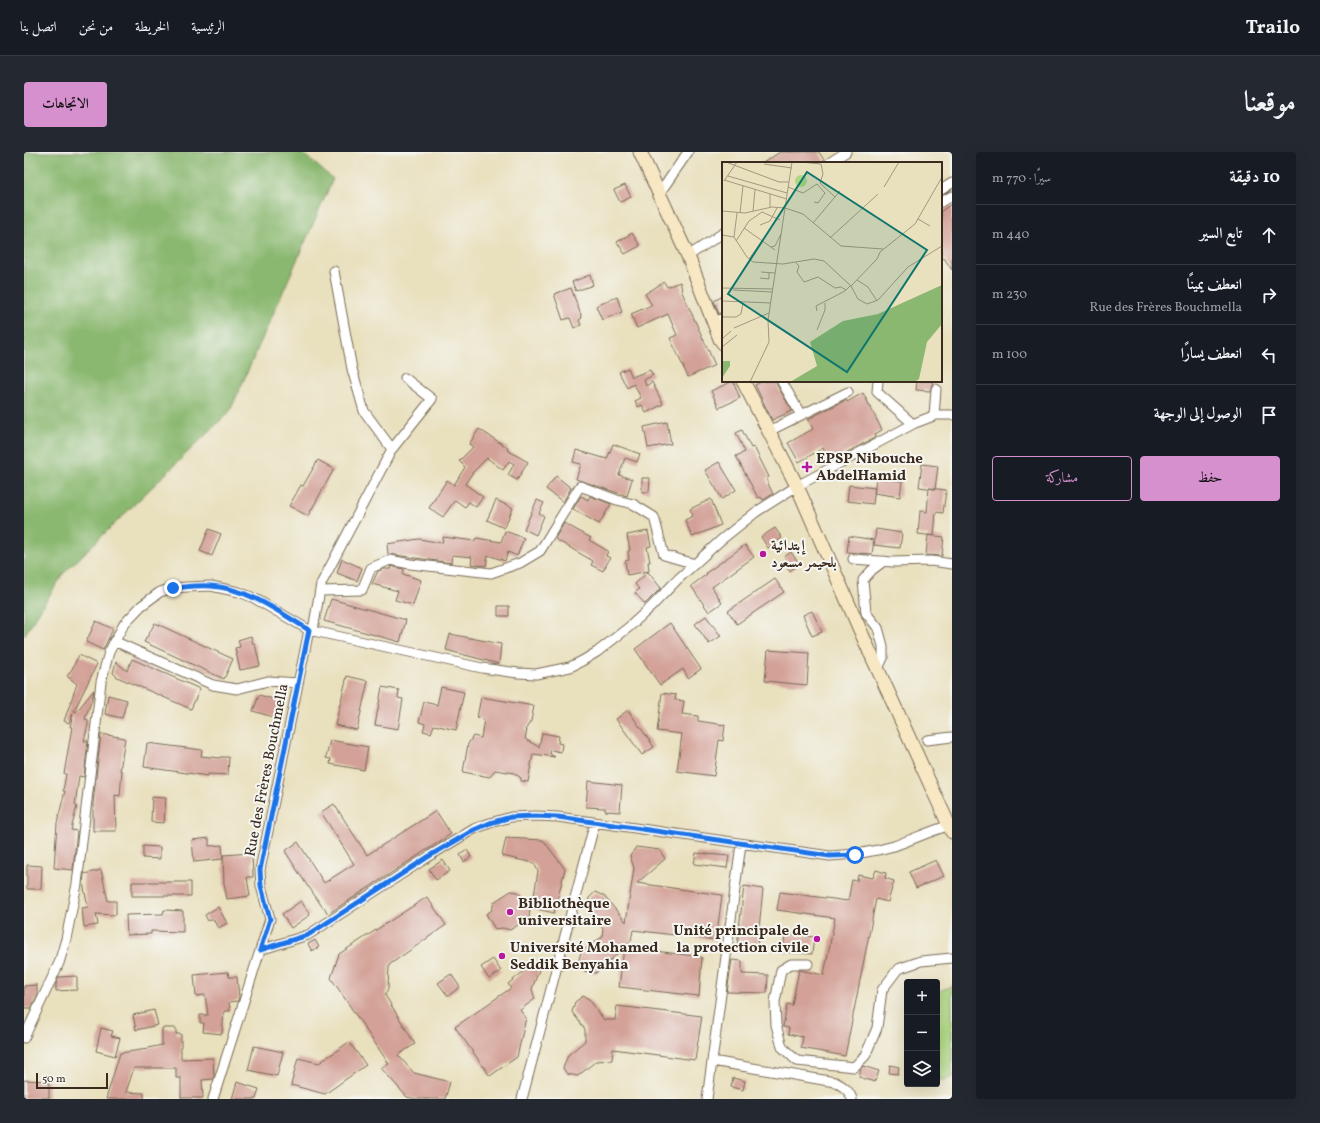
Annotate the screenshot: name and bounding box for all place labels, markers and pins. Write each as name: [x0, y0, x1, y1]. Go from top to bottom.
place label: EPSP Nibouche AbdelHamid: [816, 449, 923, 487]
marker: EPSP Nibouche AbdelHamid: [801, 461, 813, 473]
place label: إبتدائية بلحيمر مسعود: [771, 536, 837, 574]
marker: إبتدائية بلحيمر مسعود: [758, 549, 768, 559]
place label: Bibliothèque universitaire: [518, 894, 612, 932]
marker: Bibliothèque universitaire: [505, 907, 515, 917]
place label: Unité principale de la protection civile: [673, 921, 809, 959]
marker: Unité principale de la protection civile: [812, 934, 822, 944]
place label: Université Mohamed Seddik Benyahia: [510, 938, 658, 976]
marker: Université Mohamed Seddik Benyahia: [497, 951, 507, 961]

